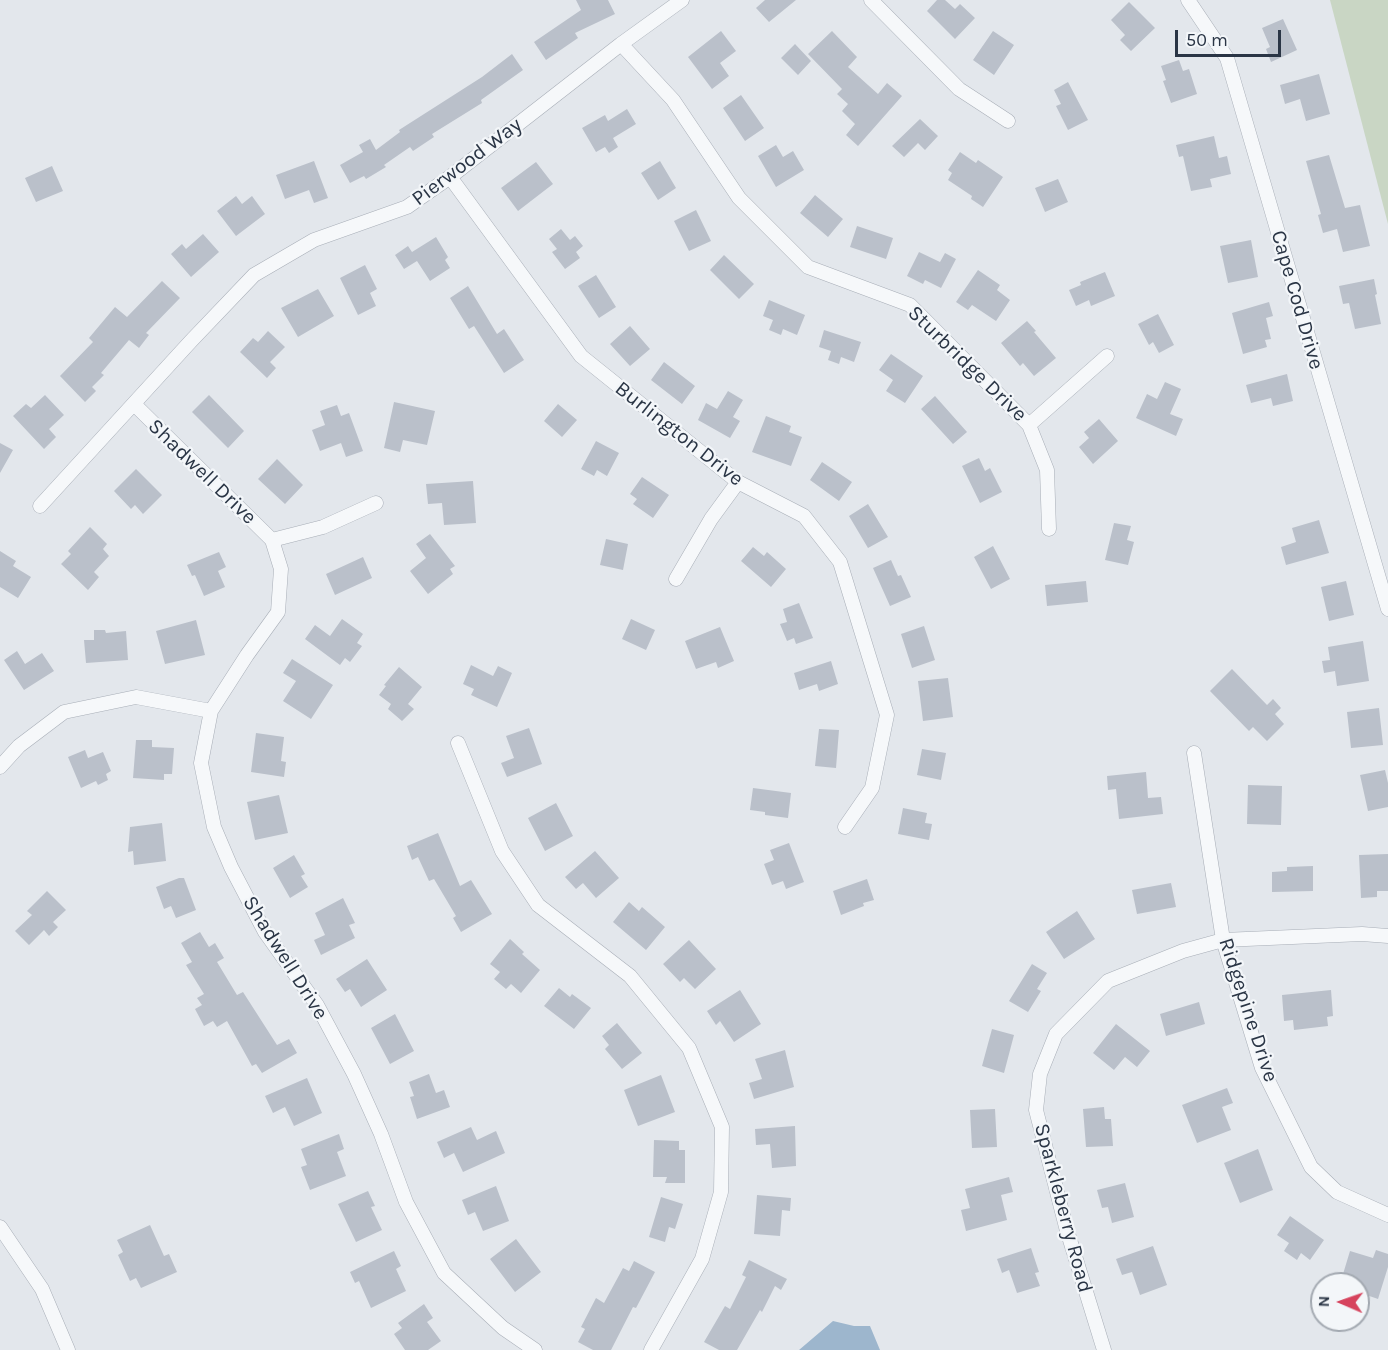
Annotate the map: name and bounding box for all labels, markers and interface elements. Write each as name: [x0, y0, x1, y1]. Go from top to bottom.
scale bar: [1178, 18, 1284, 56]
text: 50 m: [1186, 29, 1228, 51]
street label: Pierwood Way: [407, 112, 527, 212]
street label: Cape Cod Drive: [1265, 228, 1329, 372]
street label: Sturbridge Drive: [902, 301, 1032, 427]
street label: Burlington Drive: [610, 376, 748, 492]
street label: Shadwell Drive: [142, 414, 262, 530]
street label: Shadwell Drive: [237, 891, 333, 1025]
street label: Ridgepine Drive: [1213, 935, 1283, 1085]
street label: Sparkleberry Road: [1028, 1121, 1098, 1295]
north arrow: [1310, 1272, 1370, 1332]
text: N: [1314, 1295, 1333, 1308]

